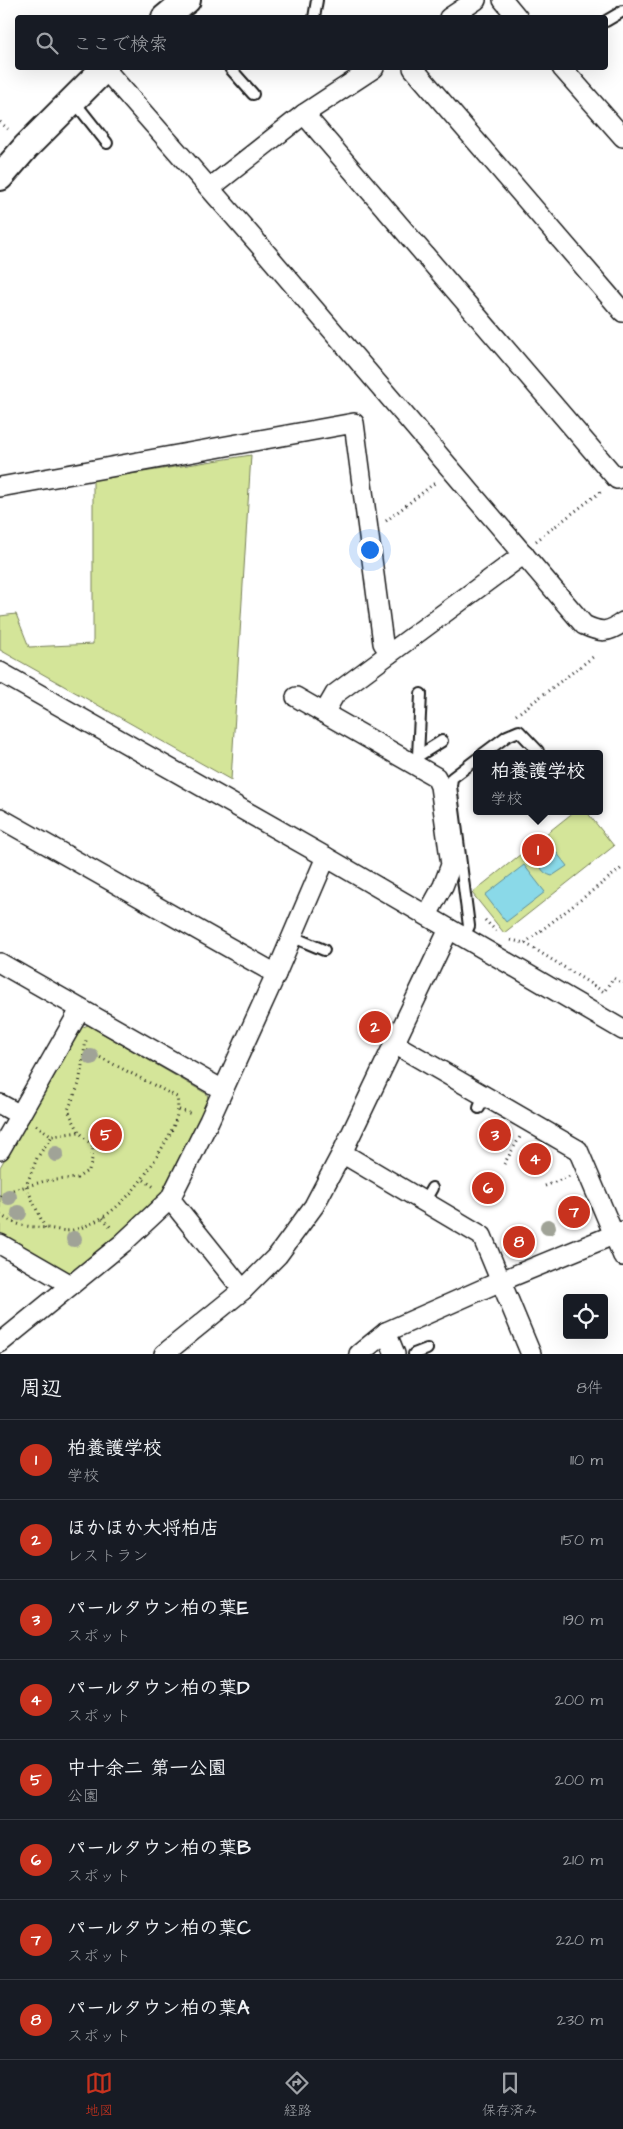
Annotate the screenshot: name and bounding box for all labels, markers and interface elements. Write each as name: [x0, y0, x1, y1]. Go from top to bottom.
search box: [15, 15, 608, 70]
icon: search: [33, 29, 61, 57]
text: ここで検索: [73, 31, 168, 58]
your location: [357, 537, 383, 563]
popup: [473, 750, 603, 815]
text: 柏養護学校: [490, 758, 586, 785]
text: 学校: [490, 788, 523, 810]
pin: 1: [522, 831, 554, 869]
pin: 2: [359, 1008, 391, 1046]
pin: 5: [90, 1116, 122, 1154]
pin: 3: [479, 1116, 511, 1154]
pin: 4: [519, 1140, 551, 1178]
pin: 6: [472, 1169, 504, 1207]
pin: 7: [558, 1193, 590, 1231]
pin: 8: [503, 1223, 535, 1261]
map controls: [563, 1294, 608, 1339]
button: locate: [563, 1294, 608, 1339]
text: 周辺: [20, 1374, 62, 1403]
text: 8件: [577, 1377, 603, 1399]
text: 柏養護学校: [67, 1435, 162, 1462]
text: 1: [35, 1449, 37, 1471]
text: 110 m: [570, 1449, 603, 1471]
text: 学校: [67, 1465, 99, 1487]
text: ほかほか大将柏店: [67, 1515, 219, 1542]
text: 2: [31, 1529, 41, 1551]
text: 150 m: [561, 1529, 603, 1551]
text: レストラン: [67, 1545, 148, 1567]
text: パールタウン柏の葉E: [67, 1595, 249, 1622]
text: 3: [32, 1609, 40, 1631]
text: 190 m: [563, 1609, 603, 1631]
text: スポット: [67, 1625, 131, 1647]
text: パールタウン柏の葉D: [67, 1675, 250, 1702]
text: 4: [31, 1689, 41, 1711]
text: 200 m: [555, 1689, 603, 1711]
text: スポット: [67, 1705, 131, 1727]
text: 中十余二 第一公園: [67, 1755, 227, 1782]
text: 5: [30, 1769, 42, 1791]
text: 200 m: [555, 1769, 603, 1791]
text: 公園: [67, 1785, 99, 1807]
text: パールタウン柏の葉B: [67, 1835, 251, 1862]
text: 6: [31, 1849, 41, 1871]
text: 210 m: [563, 1849, 603, 1871]
text: スポット: [67, 1865, 131, 1887]
text: パールタウン柏の葉C: [67, 1915, 251, 1942]
text: 7: [31, 1929, 41, 1951]
text: 220 m: [556, 1929, 603, 1951]
text: スポット: [67, 1945, 131, 1967]
text: パールタウン柏の葉A: [67, 1995, 249, 2022]
text: 8: [31, 2009, 41, 2031]
text: 230 m: [557, 2009, 603, 2031]
text: スポット: [67, 2025, 131, 2047]
tab: 地図: [85, 2069, 113, 2121]
tab: 経路: [283, 2069, 311, 2121]
tab: 保存済み: [482, 2069, 538, 2121]

